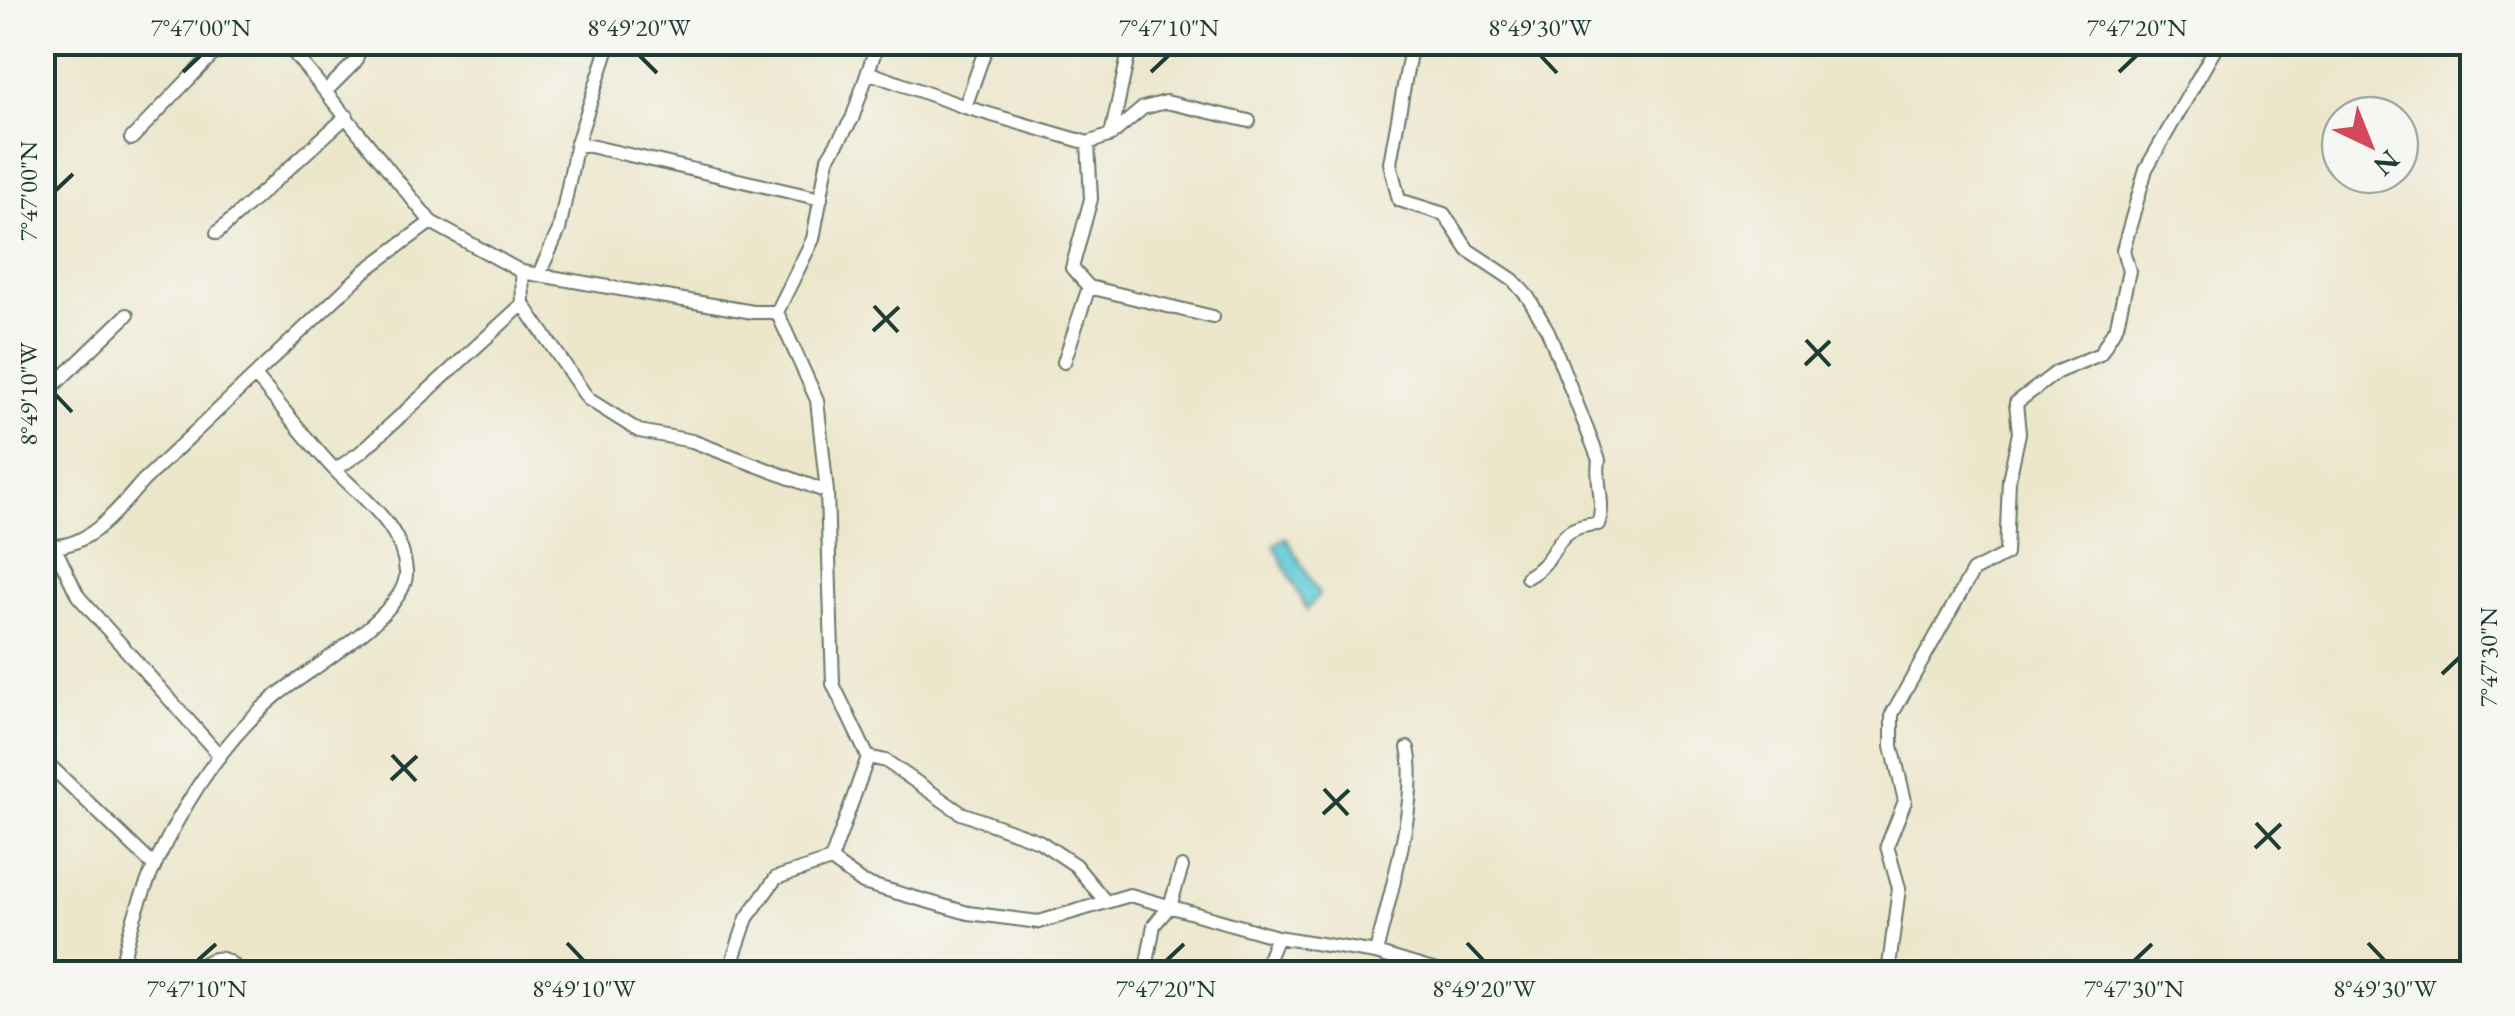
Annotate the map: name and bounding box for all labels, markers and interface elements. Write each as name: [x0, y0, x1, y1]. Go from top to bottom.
text: 7°47'00"N: [151, 11, 251, 43]
text: 8°49'20"W: [587, 11, 692, 43]
text: 7°47'10"N: [1119, 11, 1219, 43]
text: 8°49'30"W: [1488, 11, 1593, 43]
text: 7°47'20"N: [2087, 11, 2187, 43]
north arrow: [2320, 95, 2420, 195]
text: 7°47'00"N: [12, 141, 44, 241]
text: N: [2366, 142, 2408, 184]
text: 8°49'10"W: [12, 341, 44, 446]
text: 7°47'30"N: [2472, 607, 2504, 707]
text: 7°47'10"N: [147, 972, 247, 1004]
text: 8°49'10"W: [532, 972, 637, 1004]
text: 7°47'20"N: [1116, 972, 1216, 1004]
text: 8°49'20"W: [1432, 972, 1537, 1004]
text: 7°47'30"N: [2084, 972, 2184, 1004]
text: 8°49'30"W: [2333, 972, 2438, 1004]

